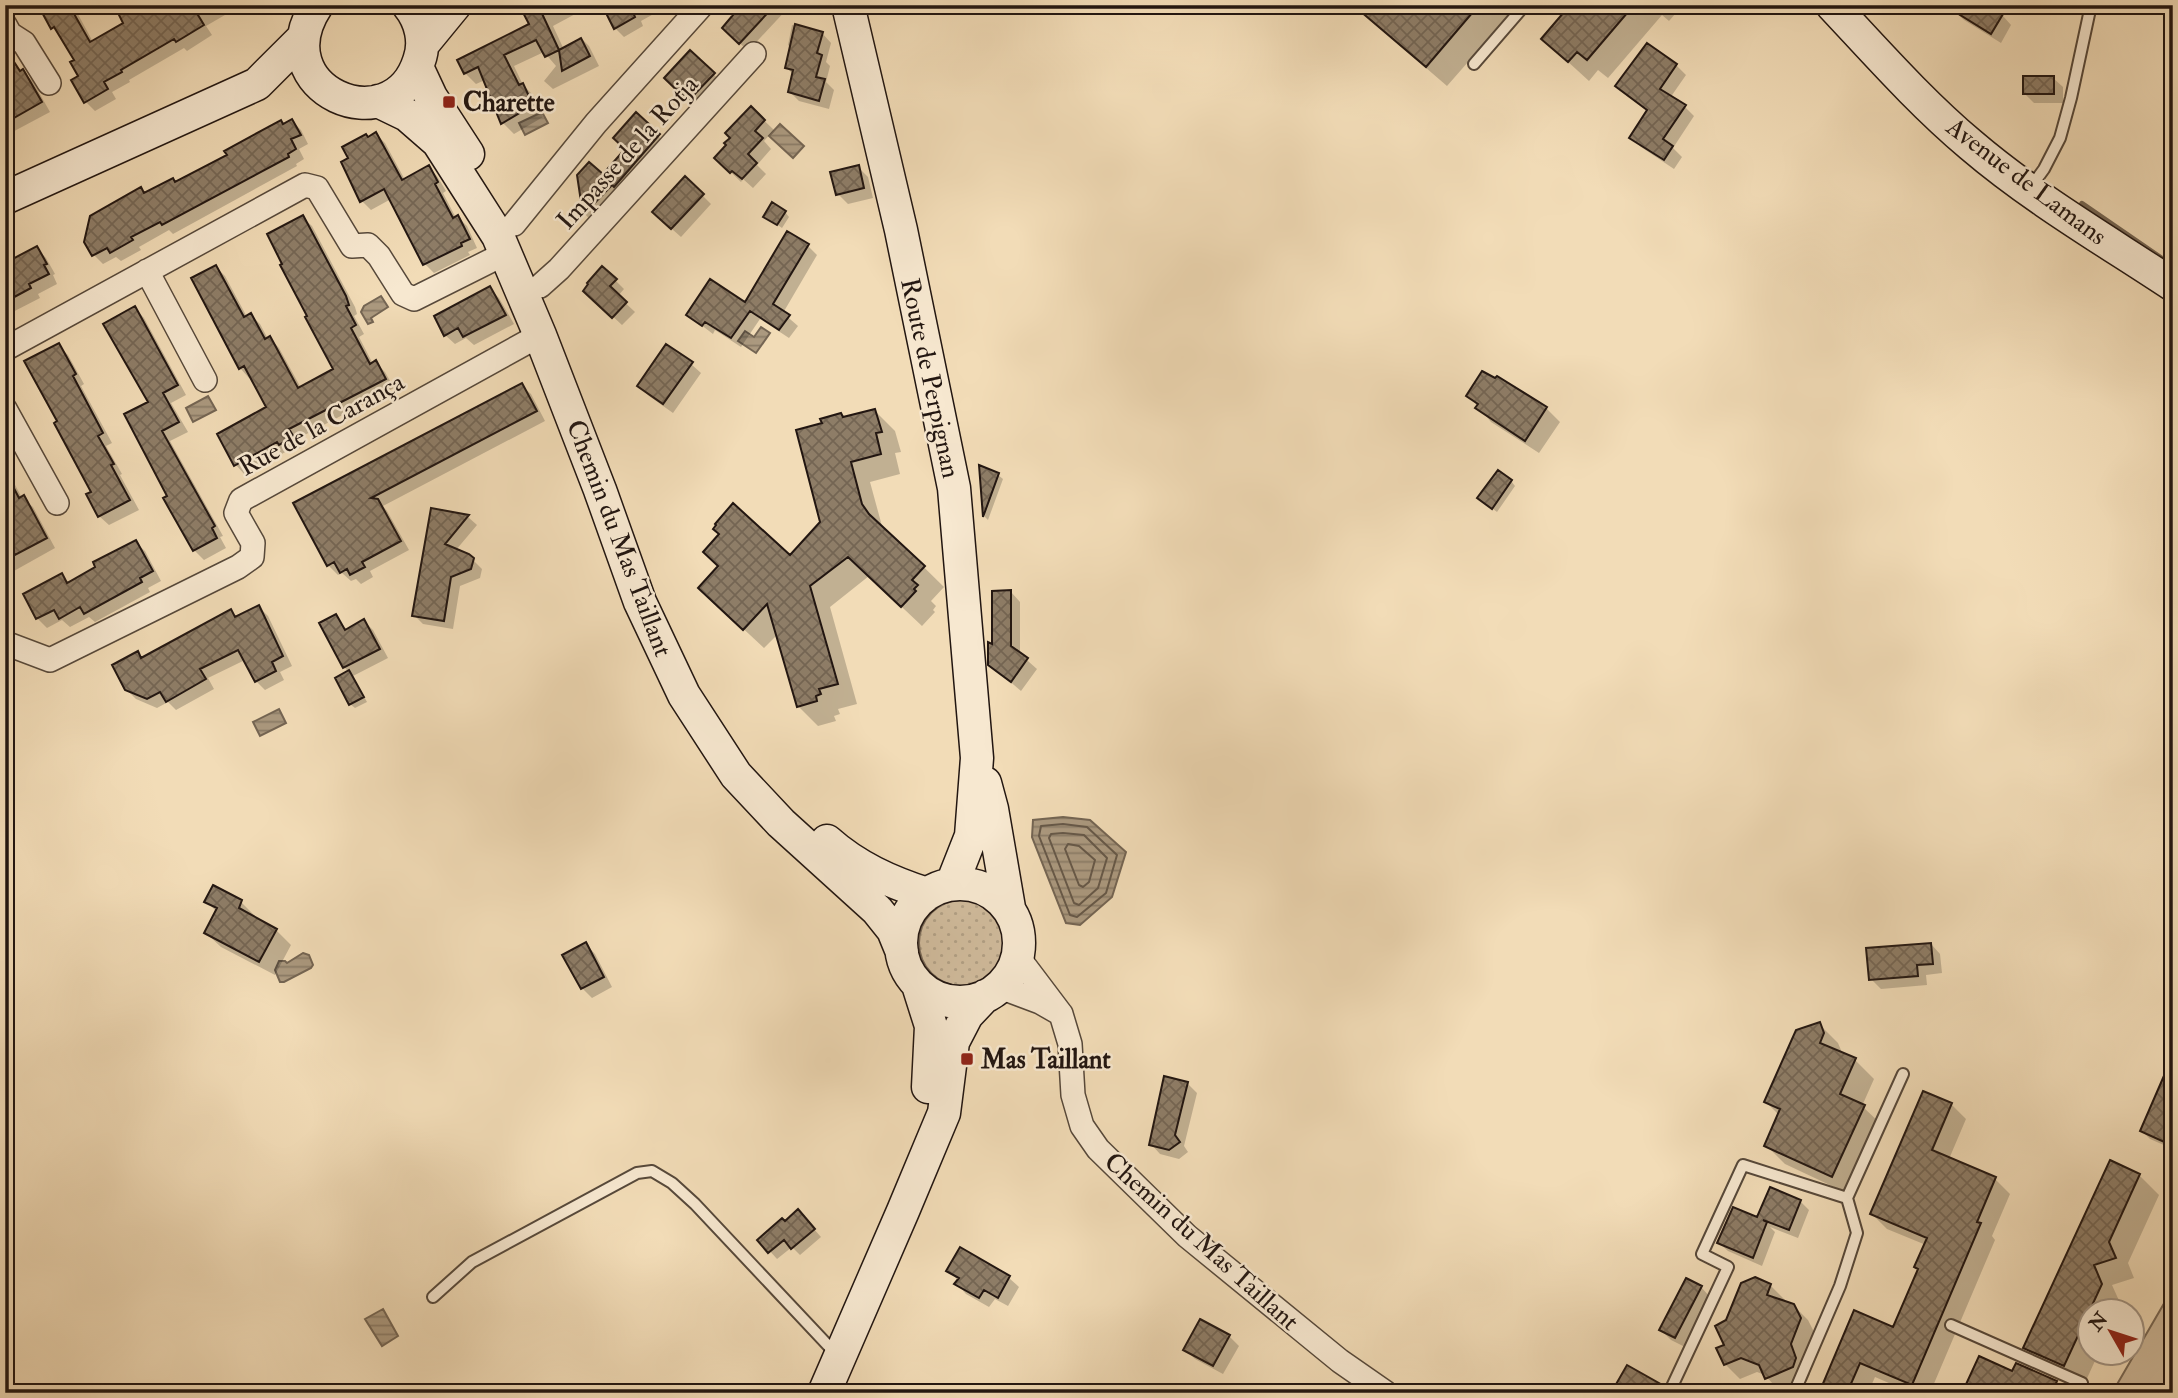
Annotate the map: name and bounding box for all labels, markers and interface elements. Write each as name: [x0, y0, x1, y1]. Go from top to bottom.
street label: Impasse de la Rotja: [550, 69, 706, 237]
place label: Charette: [463, 87, 555, 119]
marker: Charette: [441, 94, 457, 110]
street label: Avenue de Lamans: [1939, 110, 2113, 253]
street label: Route de Perpignan: [892, 275, 967, 481]
street label: Rue de la Carança: [233, 366, 410, 484]
street label: Chemin du Mas Taillant: [559, 415, 679, 661]
place label: Mas Taillant: [980, 1044, 1111, 1076]
marker: Mas Taillant: [959, 1051, 975, 1067]
street label: Chemin du Mas Taillant: [1097, 1146, 1305, 1338]
north arrow: [2076, 1296, 2146, 1366]
text: N: [2083, 1307, 2114, 1337]

